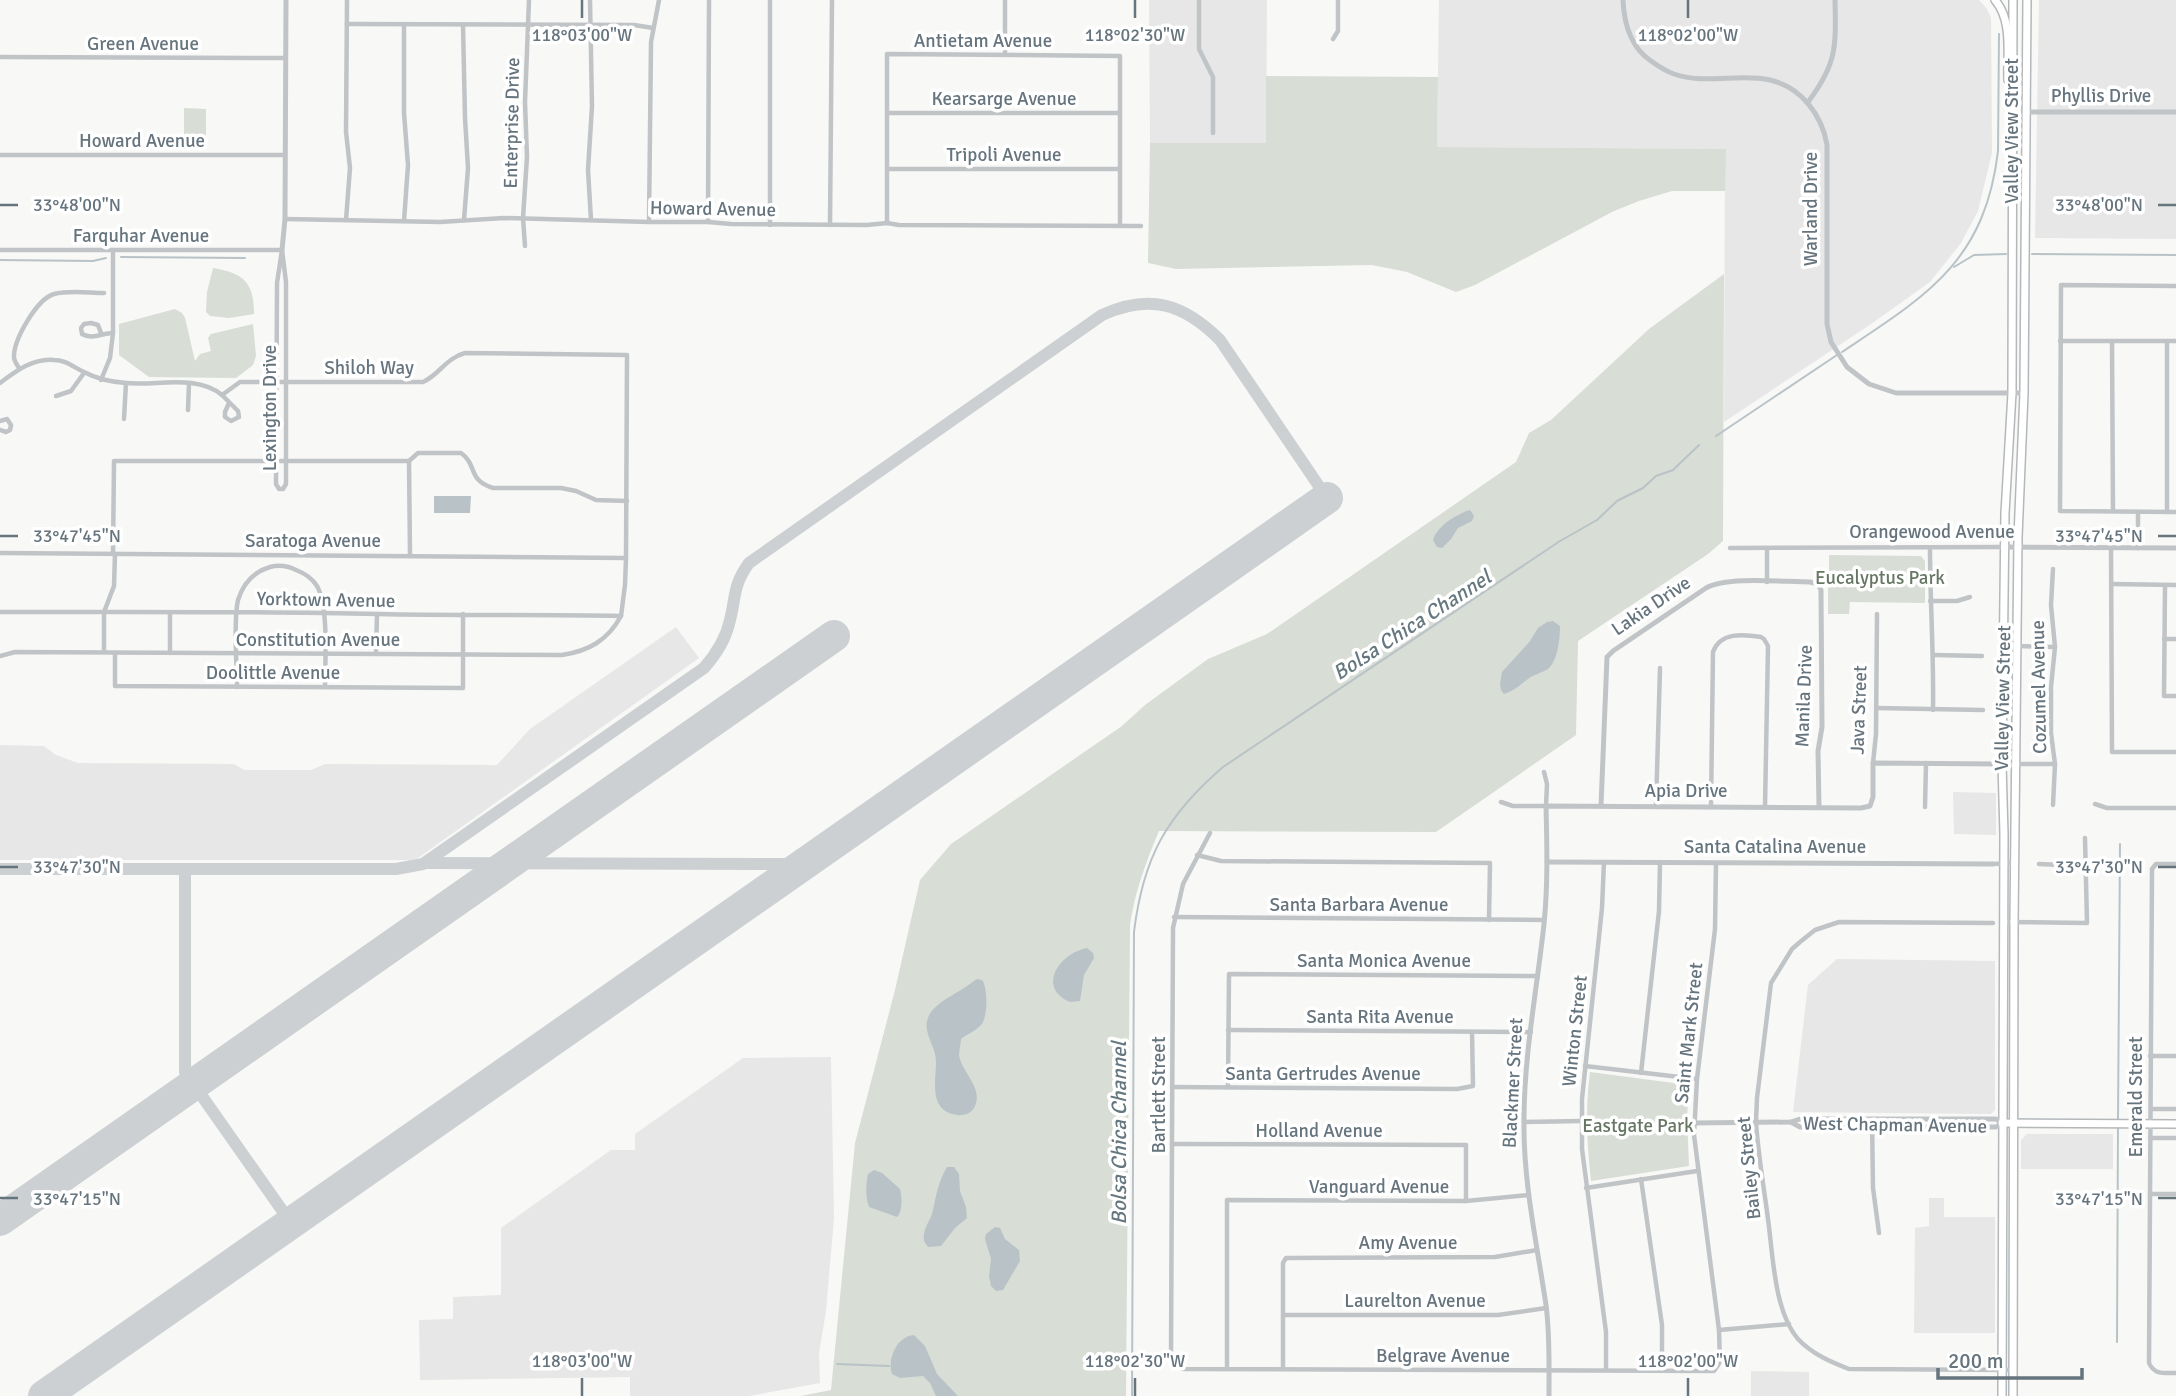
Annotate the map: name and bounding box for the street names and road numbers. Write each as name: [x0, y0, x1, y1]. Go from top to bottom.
street label: Antietam Avenue: [914, 29, 1052, 53]
street label: Green Avenue: [87, 32, 199, 56]
street label: Enterprise Drive: [499, 57, 525, 189]
street label: Valley View Street: [2000, 58, 2024, 204]
street label: Phyllis Drive: [2051, 84, 2151, 108]
street label: Kearsarge Avenue: [931, 87, 1077, 111]
street label: Howard Avenue: [79, 129, 205, 153]
street label: Tripoli Avenue: [946, 143, 1062, 167]
street label: Warland Drive: [1799, 152, 1823, 266]
street label: Howard Avenue: [650, 196, 776, 222]
street label: Farquhar Avenue: [73, 224, 209, 248]
street label: Lexington Drive: [258, 345, 282, 471]
street label: Shiloh Way: [324, 356, 414, 380]
street label: Orangewood Avenue: [1849, 520, 2015, 544]
street label: Saratoga Avenue: [245, 529, 381, 553]
street label: Lakia Drive: [1607, 571, 1695, 641]
street label: Yorktown Avenue: [256, 587, 396, 613]
street label: Cozumel Avenue: [2026, 620, 2052, 754]
street label: Valley View Street: [1990, 625, 2016, 771]
street label: Constitution Avenue: [236, 628, 400, 652]
street label: Manila Drive: [1790, 644, 1818, 748]
street label: Doolittle Avenue: [206, 661, 340, 685]
street label: Java Street: [1845, 665, 1873, 755]
street label: Apia Drive: [1644, 779, 1728, 803]
street label: Santa Catalina Avenue: [1684, 835, 1866, 859]
street label: Santa Barbara Avenue: [1270, 893, 1448, 917]
street label: Santa Monica Avenue: [1297, 949, 1471, 973]
street label: Saint Mark Street: [1670, 961, 1708, 1105]
street label: Winton Street: [1557, 974, 1593, 1088]
street label: Santa Rita Avenue: [1306, 1005, 1454, 1029]
street label: Blackmer Street: [1498, 1017, 1528, 1149]
street label: Bartlett Street: [1147, 1036, 1171, 1154]
street label: Emerald Street: [2124, 1036, 2148, 1158]
street label: Santa Gertrudes Avenue: [1225, 1062, 1421, 1086]
street label: West Chapman Avenue: [1803, 1111, 1987, 1139]
street label: Bailey Street: [1732, 1115, 1766, 1221]
street label: Holland Avenue: [1255, 1119, 1383, 1143]
street label: Vanguard Avenue: [1309, 1175, 1449, 1199]
street label: Amy Avenue: [1359, 1231, 1457, 1255]
street label: Laurelton Avenue: [1344, 1289, 1486, 1313]
street label: Belgrave Avenue: [1376, 1344, 1510, 1368]

